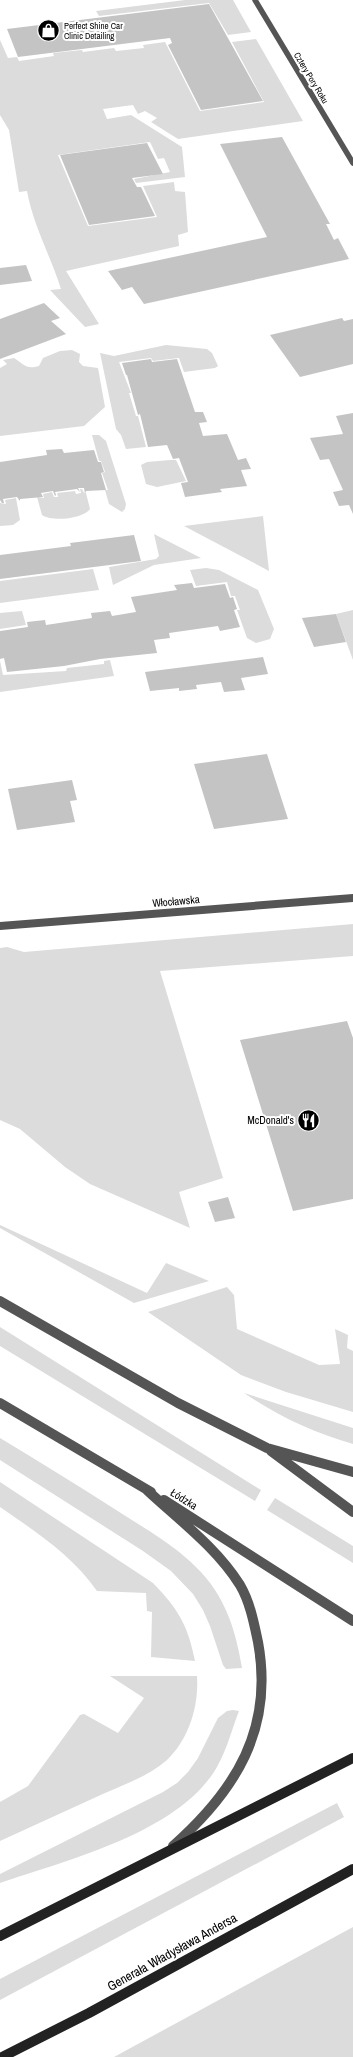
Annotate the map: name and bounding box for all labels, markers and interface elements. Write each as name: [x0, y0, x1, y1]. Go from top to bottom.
shop icon: Perfect Shine Car Clinic Detailing: [35, 18, 61, 44]
place label: Perfect Shine Car Clinic Detailing: [64, 20, 123, 42]
street label: Cztery Pory Roku: [291, 50, 331, 106]
street label: Włocławska: [152, 892, 200, 910]
restaurant icon: McDonald's: [296, 1107, 322, 1133]
place label: McDonald's: [247, 1113, 294, 1127]
street label: Łódzka: [168, 1485, 200, 1513]
street label: Generała Władysława Andersa: [104, 1909, 240, 1995]

